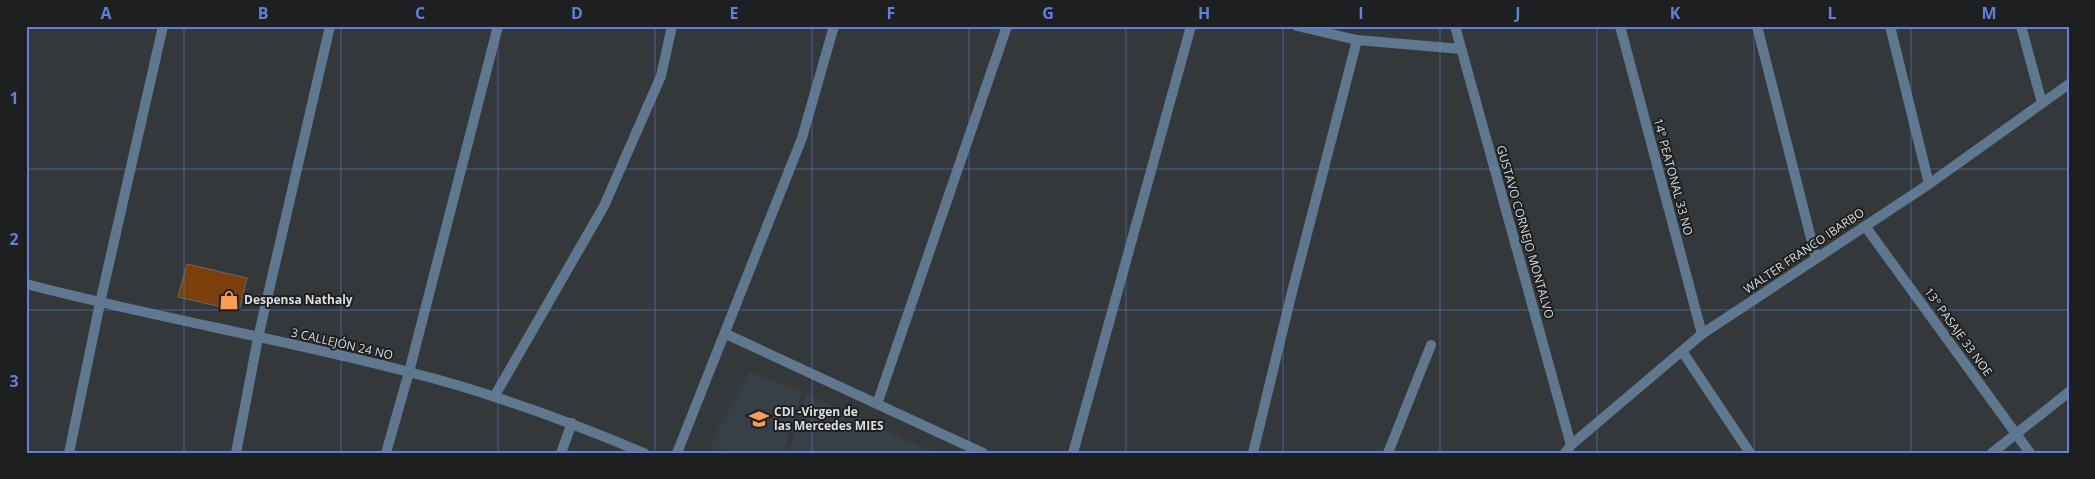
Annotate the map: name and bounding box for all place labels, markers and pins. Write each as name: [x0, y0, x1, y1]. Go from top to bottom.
shop icon: Despensa Nathaly: [218, 289, 240, 311]
place label: Despensa Nathaly: [244, 291, 353, 308]
place label: CDI -Virgen de las Mercedes MIES: [774, 403, 884, 434]
school or university icon: CDI -Virgen de las Mercedes MIES: [748, 408, 770, 430]

